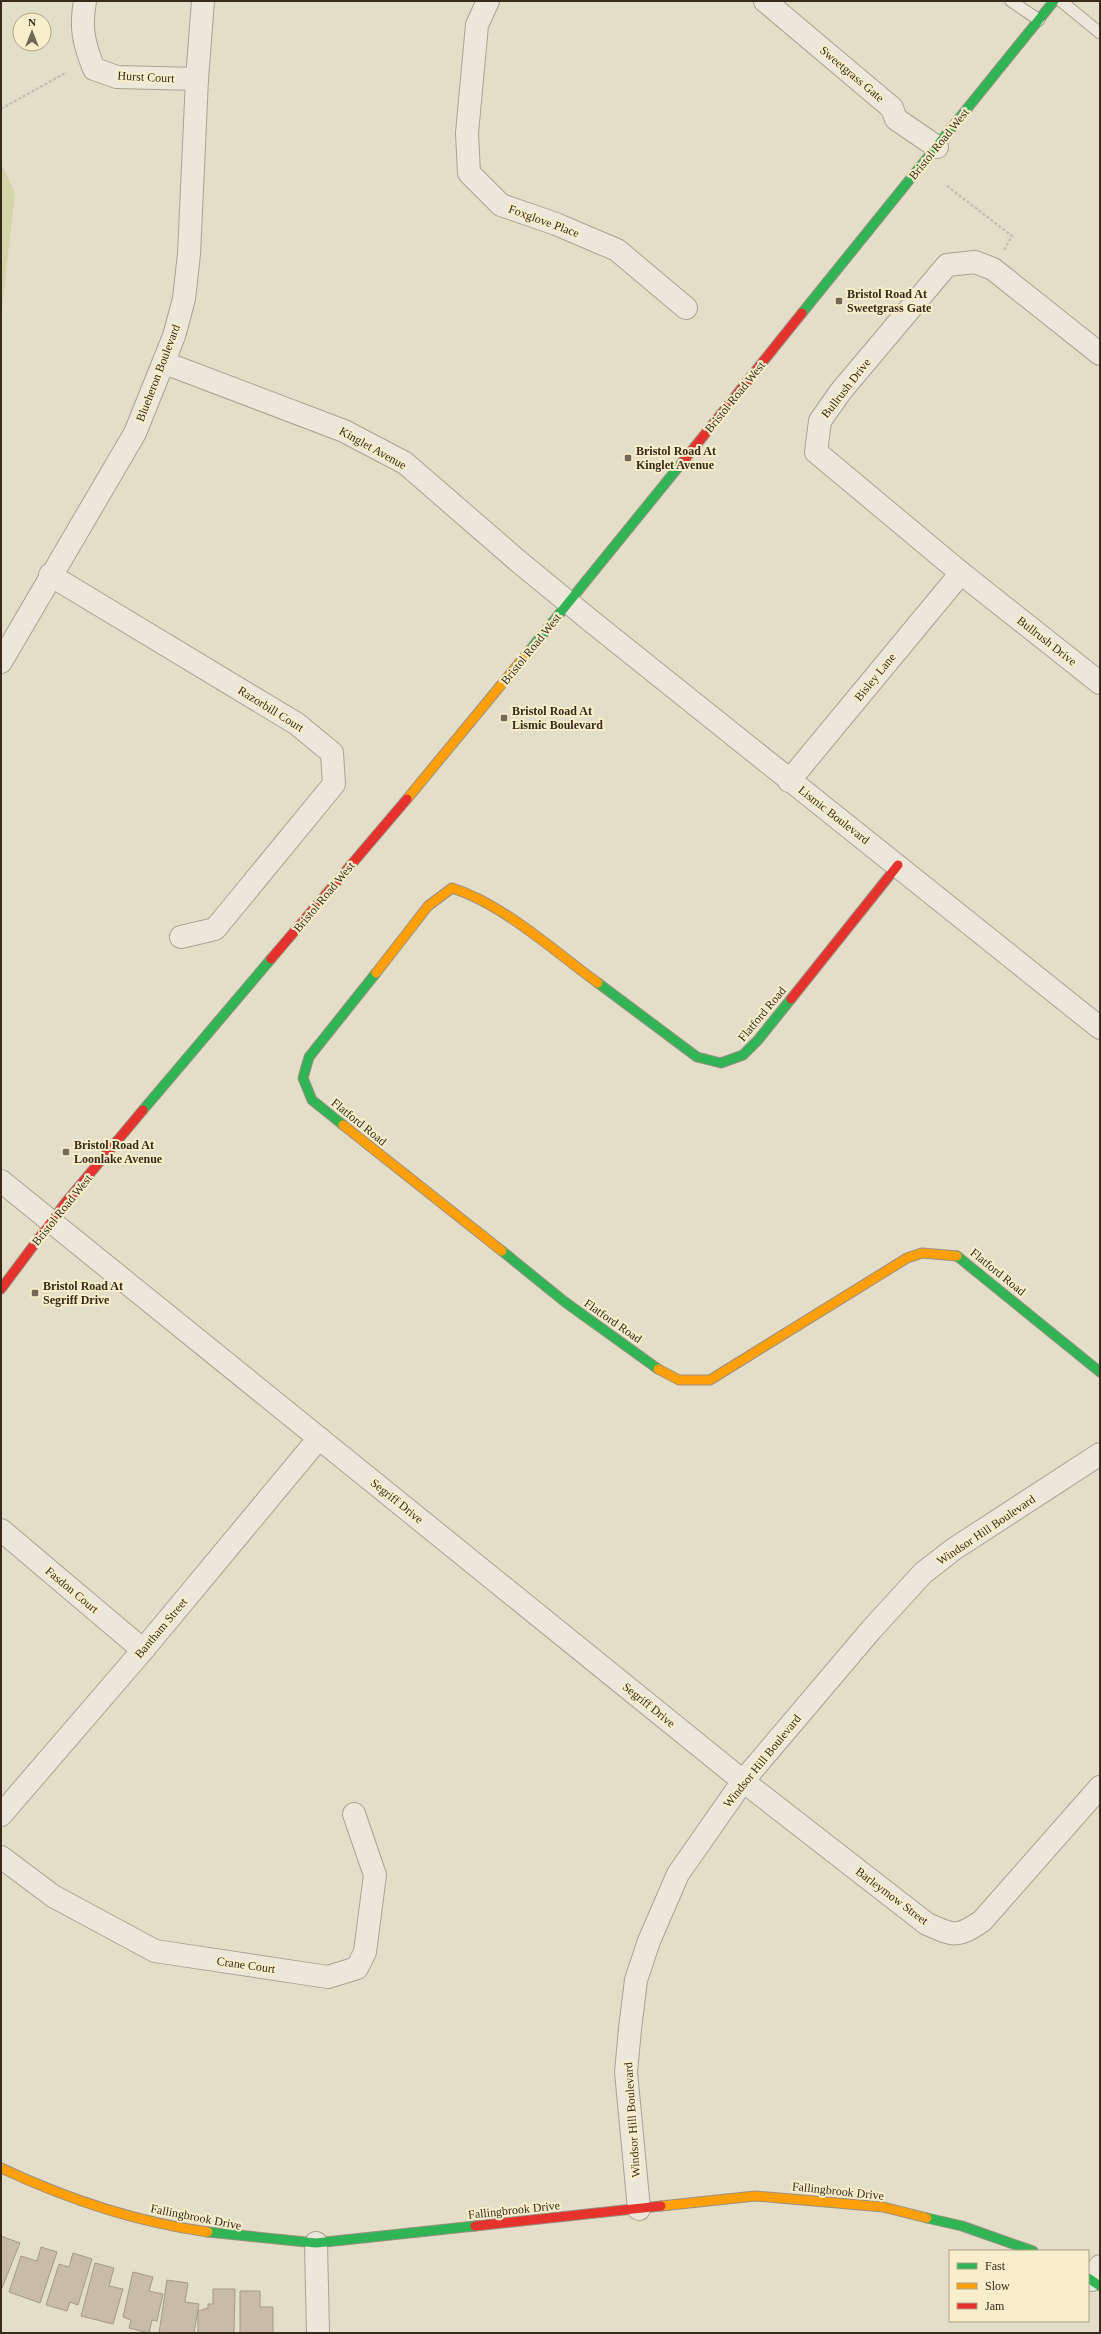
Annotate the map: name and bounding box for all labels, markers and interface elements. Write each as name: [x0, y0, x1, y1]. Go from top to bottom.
north arrow: [12, 12, 52, 52]
text: N: [28, 16, 36, 28]
street label: Sweetgrass Gate: [817, 43, 887, 105]
street label: Hurst Court: [117, 69, 175, 86]
street label: Bristol Road West: [906, 105, 972, 182]
street label: Foxglove Place: [507, 202, 581, 240]
place label: Bristol Road At Sweetgrass Gate: [847, 287, 932, 315]
marker: Bristol Road At Sweetgrass Gate: [834, 296, 844, 306]
street label: Blueheron Boulevard: [133, 322, 183, 424]
street label: Bullrush Drive: [818, 355, 874, 421]
street label: Bristol Road West: [702, 358, 768, 435]
street label: Kinglet Avenue: [337, 424, 409, 472]
place label: Bristol Road At Kinglet Avenue: [636, 444, 716, 472]
marker: Bristol Road At Kinglet Avenue: [623, 453, 633, 463]
street label: Bristol Road West: [498, 610, 564, 687]
street label: Bullrush Drive: [1014, 613, 1080, 669]
street label: Bisley Lane: [851, 650, 899, 704]
street label: Razorbill Court: [235, 683, 307, 735]
place label: Bristol Road At Lismic Boulevard: [512, 704, 603, 732]
marker: Bristol Road At Lismic Boulevard: [499, 713, 509, 723]
street label: Lismic Boulevard: [796, 783, 872, 847]
street label: Bristol Road West: [291, 858, 358, 935]
street label: Flatford Road: [735, 984, 789, 1044]
street label: Flatford Road: [329, 1095, 389, 1149]
place label: Bristol Road At Loonlake Avenue: [74, 1138, 163, 1166]
marker: Bristol Road At Loonlake Avenue: [61, 1147, 71, 1157]
street label: Bristol Road West: [29, 1171, 95, 1248]
street label: Flatford Road: [968, 1245, 1028, 1299]
place label: Bristol Road At Segriff Drive: [43, 1279, 123, 1307]
marker: Bristol Road At Segriff Drive: [30, 1288, 40, 1298]
street label: Flatford Road: [582, 1296, 644, 1346]
street label: Segriff Drive: [368, 1476, 426, 1526]
street label: Windsor Hill Boulevard: [934, 1492, 1038, 1568]
street label: Fasdon Court: [43, 1564, 102, 1617]
street label: Bantham Street: [132, 1595, 191, 1661]
street label: Segriff Drive: [620, 1680, 678, 1730]
street label: Windsor Hill Boulevard: [720, 1712, 804, 1810]
street label: Barleymow Street: [853, 1864, 931, 1928]
street label: Crane Court: [216, 1954, 277, 1976]
street label: Windsor Hill Boulevard: [621, 2062, 643, 2178]
street label: Fallingbrook Drive: [791, 2179, 885, 2203]
street label: Fallingbrook Drive: [467, 2198, 561, 2222]
street label: Fallingbrook Drive: [149, 2201, 243, 2233]
legend: [949, 2250, 1089, 2322]
text: Fast: [985, 2259, 1006, 2273]
text: Slow: [985, 2279, 1010, 2293]
text: Jam: [985, 2299, 1005, 2313]

